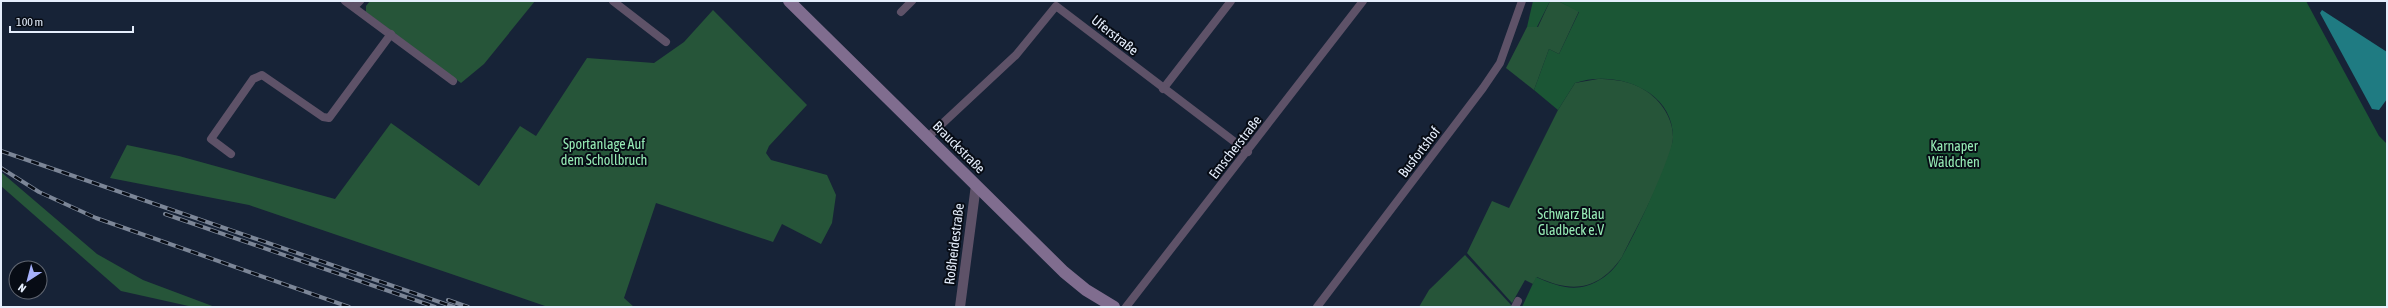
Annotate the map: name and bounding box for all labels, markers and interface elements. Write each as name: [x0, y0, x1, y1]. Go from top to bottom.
scale bar: [10, 8, 133, 34]
street label: Uferstraße: [1088, 12, 1142, 58]
text: 100 m: [16, 15, 43, 29]
street label: Emscherstraße: [1205, 112, 1265, 182]
street label: Brauckstraße: [930, 118, 988, 176]
street label: Busfortshof: [1395, 124, 1443, 180]
park label: Sportanlage Auf dem Schollbruch: [561, 136, 647, 168]
park label: Karnaper Wäldchen: [1928, 138, 1980, 170]
street label: Roßheidestraße: [941, 202, 967, 286]
park label: Schwarz Blau Gladbeck e.V: [1537, 206, 1605, 238]
north arrow: [8, 260, 48, 300]
text: N: [16, 281, 28, 295]

